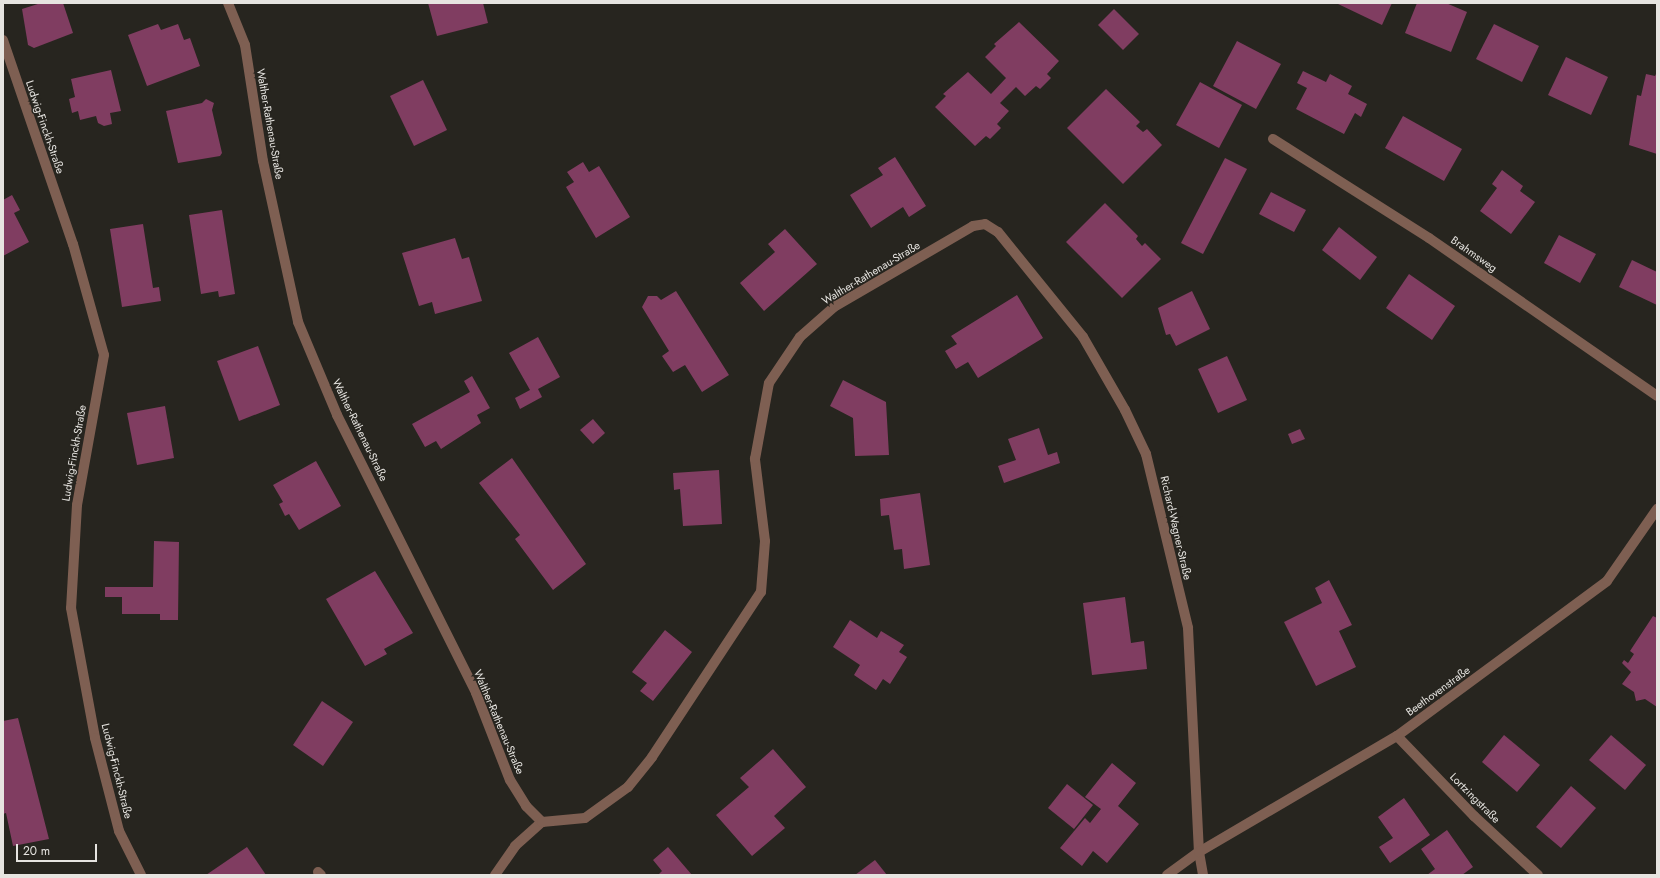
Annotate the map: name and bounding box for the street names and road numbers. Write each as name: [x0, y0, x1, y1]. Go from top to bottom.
street label: Walther-Rathenau-Straße: [254, 68, 286, 180]
street label: Ludwig-Finckh-Straße: [23, 79, 67, 175]
street label: Brahmsweg: [1448, 233, 1500, 275]
street label: Walther-Rathenau-Straße: [820, 238, 922, 308]
street label: Walther-Rathenau-Straße: [330, 377, 390, 483]
street label: Ludwig-Finckh-Straße: [59, 404, 89, 502]
street label: Richard-Wagner-Straße: [1158, 475, 1194, 581]
street label: Beethovenstraße: [1403, 663, 1473, 719]
street label: Walther-Rathenau-Straße: [471, 668, 527, 776]
street label: Ludwig-Finckh-Straße: [99, 722, 135, 820]
street label: Lortzingstraße: [1447, 770, 1503, 826]

